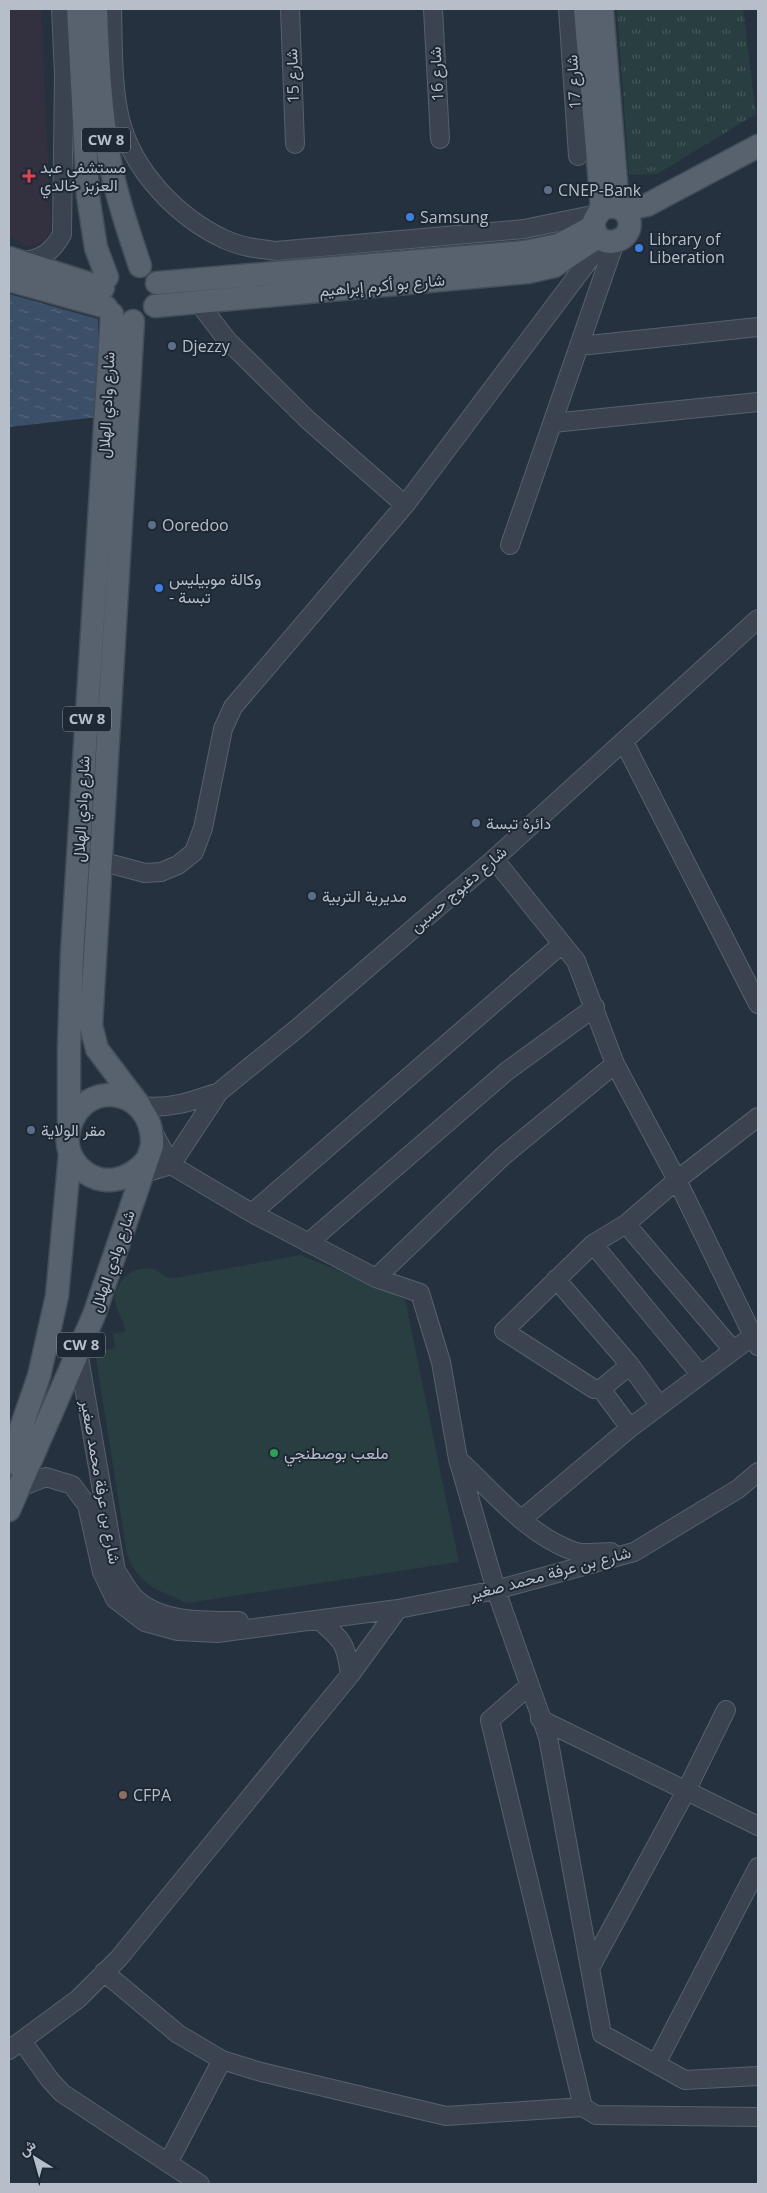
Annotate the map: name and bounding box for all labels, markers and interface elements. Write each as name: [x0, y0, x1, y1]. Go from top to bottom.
street label: شارع 16: [424, 46, 449, 102]
street label: شارع 15: [280, 48, 305, 104]
street label: شارع 17: [560, 54, 587, 110]
road number: CW 8: [82, 128, 130, 152]
place label: مستشفى عبد العزبز خالدي: [40, 156, 126, 199]
marker: مستشفى عبد العزبز خالدي: [22, 169, 36, 183]
place label: CNEP-Bank: [558, 179, 642, 201]
marker: CNEP-Bank: [542, 184, 554, 196]
place label: Samsung: [420, 206, 489, 228]
marker: Samsung: [404, 211, 416, 223]
place label: Library of Liberation: [649, 228, 725, 268]
marker: Library of Liberation: [633, 242, 645, 254]
street label: شارع بو أكرم إبراهيم: [318, 269, 446, 302]
place label: Djezzy: [182, 335, 231, 357]
marker: Djezzy: [166, 340, 178, 352]
street label: شارع وادي الهلال: [92, 351, 123, 459]
place label: Ooredoo: [162, 514, 229, 536]
marker: Ooredoo: [146, 519, 158, 531]
place label: وكالة موبيليس - تبسة: [169, 568, 261, 608]
marker: وكالة موبيليس - تبسة: [153, 582, 165, 594]
road number: CW 8: [63, 706, 111, 732]
street label: شارع وادي الهلال: [67, 755, 98, 863]
place label: دائرة تبسة: [486, 812, 551, 834]
marker: دائرة تبسة: [470, 817, 482, 829]
street label: شارع دغبوج حسين: [405, 841, 512, 938]
place label: مديرية التربية: [322, 885, 407, 907]
marker: مديرية التربية: [306, 890, 318, 902]
place label: مقر الولاية: [41, 1119, 106, 1141]
marker: مقر الولاية: [25, 1124, 37, 1136]
street label: شارع وادي الهلال: [84, 1207, 143, 1316]
road number: CW 8: [57, 1332, 105, 1358]
street label: شارع بن عرفة محمد صغير: [75, 1397, 126, 1566]
place label: ملعب بوصطنجي: [284, 1442, 389, 1467]
marker: ملعب بوصطنجي: [268, 1447, 280, 1459]
street label: شارع بن عرفة محمد صغير: [466, 1541, 633, 1606]
place label: CFPA: [133, 1784, 172, 1806]
marker: CFPA: [117, 1789, 129, 1801]
north arrow: [10, 2133, 60, 2183]
text: ش: [14, 2134, 39, 2160]

